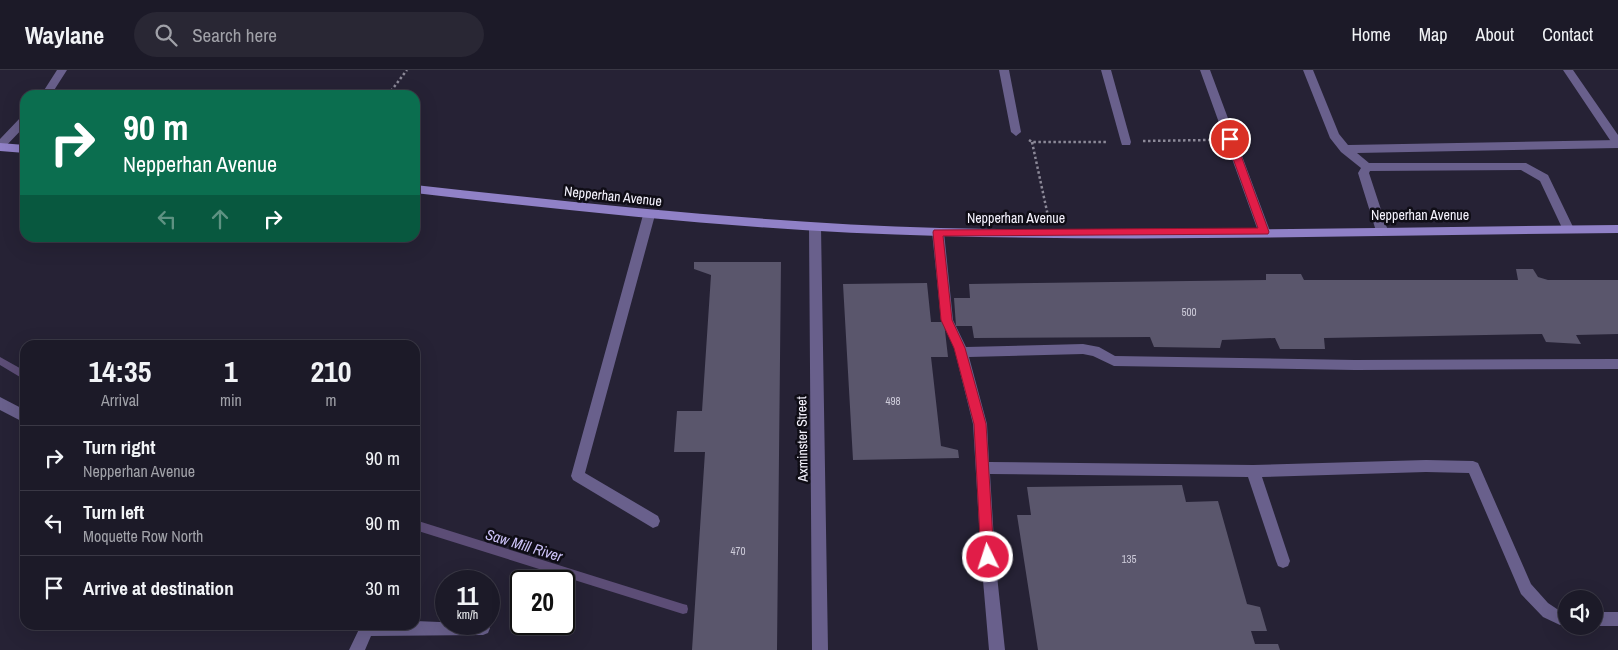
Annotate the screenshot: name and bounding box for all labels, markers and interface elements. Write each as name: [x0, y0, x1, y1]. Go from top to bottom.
search box: [134, 12, 484, 57]
text: Waylane: [25, 19, 104, 51]
icon: search: [152, 21, 180, 49]
text: Search here: [192, 22, 277, 48]
text: Home: [1351, 22, 1391, 47]
text: Map: [1419, 22, 1448, 47]
text: About: [1476, 22, 1514, 47]
text: Contact: [1542, 22, 1593, 47]
text: 90 m: [123, 104, 188, 151]
icon: right: [40, 110, 105, 175]
pin: [1209, 118, 1251, 160]
icon: arrive: [1216, 125, 1244, 153]
text: Nepperhan Avenue: [123, 149, 277, 179]
street label: Nepperhan Avenue: [563, 182, 663, 210]
icon: left: [153, 205, 181, 233]
icon: ahead: [206, 205, 234, 233]
icon: right: [259, 205, 287, 233]
street label: Nepperhan Avenue: [1371, 206, 1469, 224]
street label: Nepperhan Avenue: [967, 209, 1065, 227]
house number: 500: [1181, 305, 1197, 319]
text: 14:35: [89, 351, 151, 391]
text: 1: [224, 351, 238, 391]
text: 210: [310, 351, 351, 391]
text: Arrival: [101, 389, 139, 411]
text: min: [220, 389, 242, 411]
text: m: [325, 389, 336, 411]
house number: 498: [885, 394, 901, 408]
street label: Axminster Street: [792, 396, 812, 483]
text: Turn right: [83, 434, 155, 460]
icon: right: [40, 444, 68, 472]
text: 90 m: [365, 445, 400, 471]
text: Nepperhan Avenue: [83, 460, 195, 482]
text: Turn left: [83, 499, 144, 525]
icon: left: [40, 509, 68, 537]
text: 90 m: [365, 510, 400, 536]
water label: Saw Mill River: [483, 523, 566, 567]
text: Moquette Row North: [83, 525, 203, 547]
position arrow: [961, 530, 1013, 582]
house number: 470: [730, 544, 746, 558]
house number: 135: [1121, 552, 1137, 566]
speed limit sign: 20: [510, 570, 575, 635]
icon: arrive: [40, 574, 68, 602]
text: Arrive at destination: [83, 575, 234, 601]
text: 30 m: [365, 575, 400, 601]
text: 11: [457, 579, 478, 613]
map controls: [1558, 590, 1603, 635]
button: sound: [1558, 590, 1603, 635]
text: km/h: [457, 607, 478, 623]

